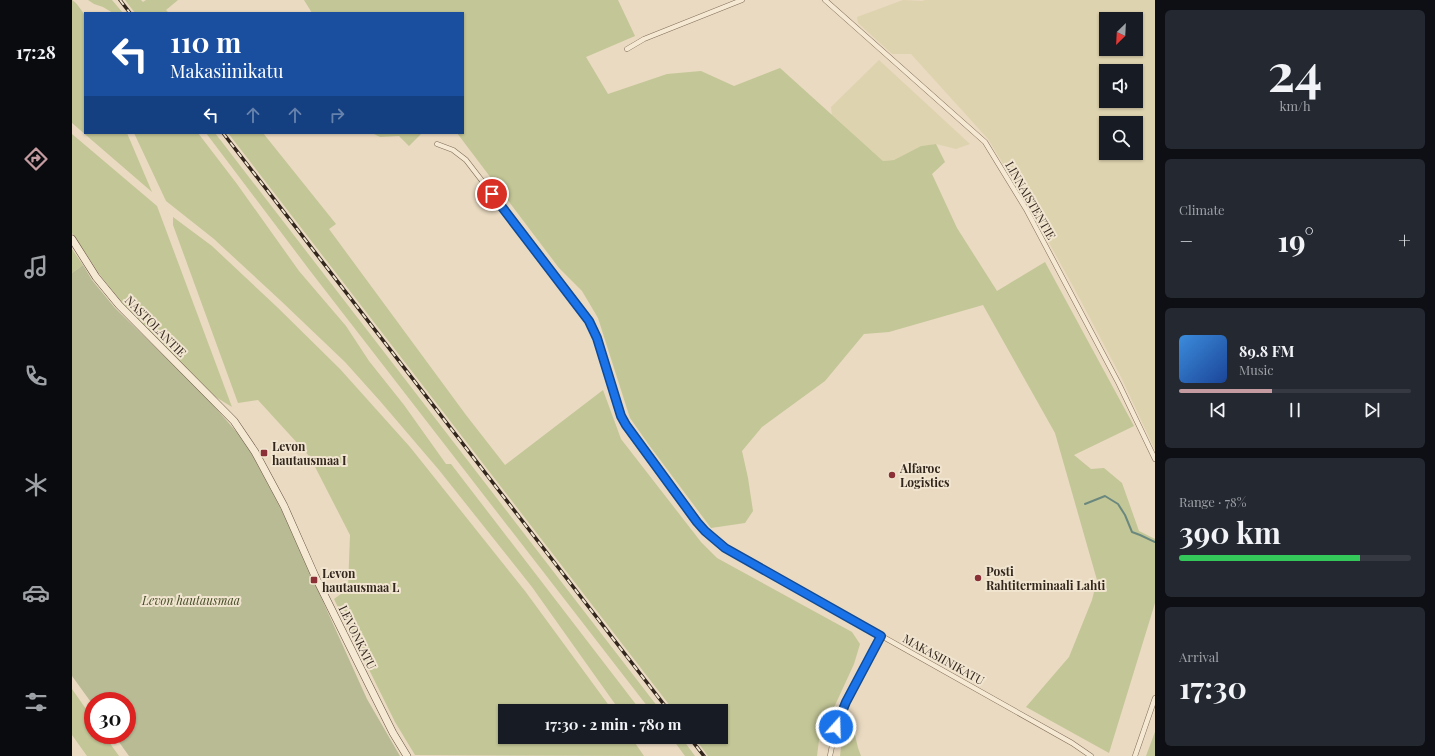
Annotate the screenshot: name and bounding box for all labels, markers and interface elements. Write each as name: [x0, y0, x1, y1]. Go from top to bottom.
north arrow: [1099, 12, 1143, 56]
map controls: [1099, 12, 1143, 160]
text: 110 m: [170, 23, 241, 60]
icon: left: [104, 28, 156, 80]
text: 24: [1268, 36, 1322, 105]
text: 17:28: [16, 40, 56, 64]
text: Makasiinikatu: [170, 59, 283, 83]
button: sound: [1099, 64, 1143, 108]
text: km/h: [1279, 97, 1311, 114]
icon: left: [200, 104, 222, 126]
icon: ahead: [242, 104, 264, 126]
icon: ahead: [284, 104, 306, 126]
icon: right: [326, 104, 348, 126]
button: search: [1099, 116, 1143, 160]
icon: directions: [22, 145, 50, 173]
street label: LINNAISTENTIE: [1002, 158, 1060, 242]
pin: [475, 177, 509, 211]
icon: arrive: [481, 183, 503, 205]
text: Climate: [1179, 201, 1225, 218]
text: 19°: [1278, 220, 1314, 260]
text: −: [1179, 225, 1193, 255]
text: +: [1398, 225, 1411, 255]
icon: music: [22, 253, 50, 281]
street label: NASTOLANTIE: [122, 292, 190, 360]
text: 89.8 FM: [1239, 341, 1294, 361]
text: Music: [1239, 361, 1274, 378]
icon: phone: [22, 362, 50, 390]
icon: previous: [1207, 399, 1229, 421]
icon: pause: [1284, 399, 1306, 421]
icon: next: [1361, 399, 1383, 421]
place label: Levon hautausmaa I: [272, 438, 347, 468]
marker: Levon hautausmaa I: [259, 448, 269, 458]
place label: Alfaroc Logistics: [899, 460, 950, 490]
marker: Alfaroc Logistics: [887, 470, 897, 480]
icon: climate: [22, 471, 50, 499]
text: Range · 78%: [1179, 493, 1246, 510]
text: 390 km: [1179, 512, 1281, 552]
place label: Posti Rahtiterminaali Lahti: [986, 563, 1105, 593]
place label: Levon hautausmaa L: [322, 565, 400, 595]
marker: Posti Rahtiterminaali Lahti: [973, 573, 983, 583]
marker: Levon hautausmaa L: [309, 575, 319, 585]
icon: car: [22, 579, 50, 607]
park label: Levon hautausmaa: [141, 592, 240, 608]
street label: LEVONKATU: [336, 602, 380, 672]
street label: MAKASIINIKATU: [900, 630, 988, 688]
text: Arrival: [1179, 648, 1219, 665]
text: 17:30: [1179, 667, 1247, 707]
icon: filters: [22, 688, 50, 716]
speed limit sign: 30: [84, 692, 136, 744]
position arrow: [815, 706, 857, 748]
text: 17:30 · 2 min · 780 m: [545, 714, 681, 734]

